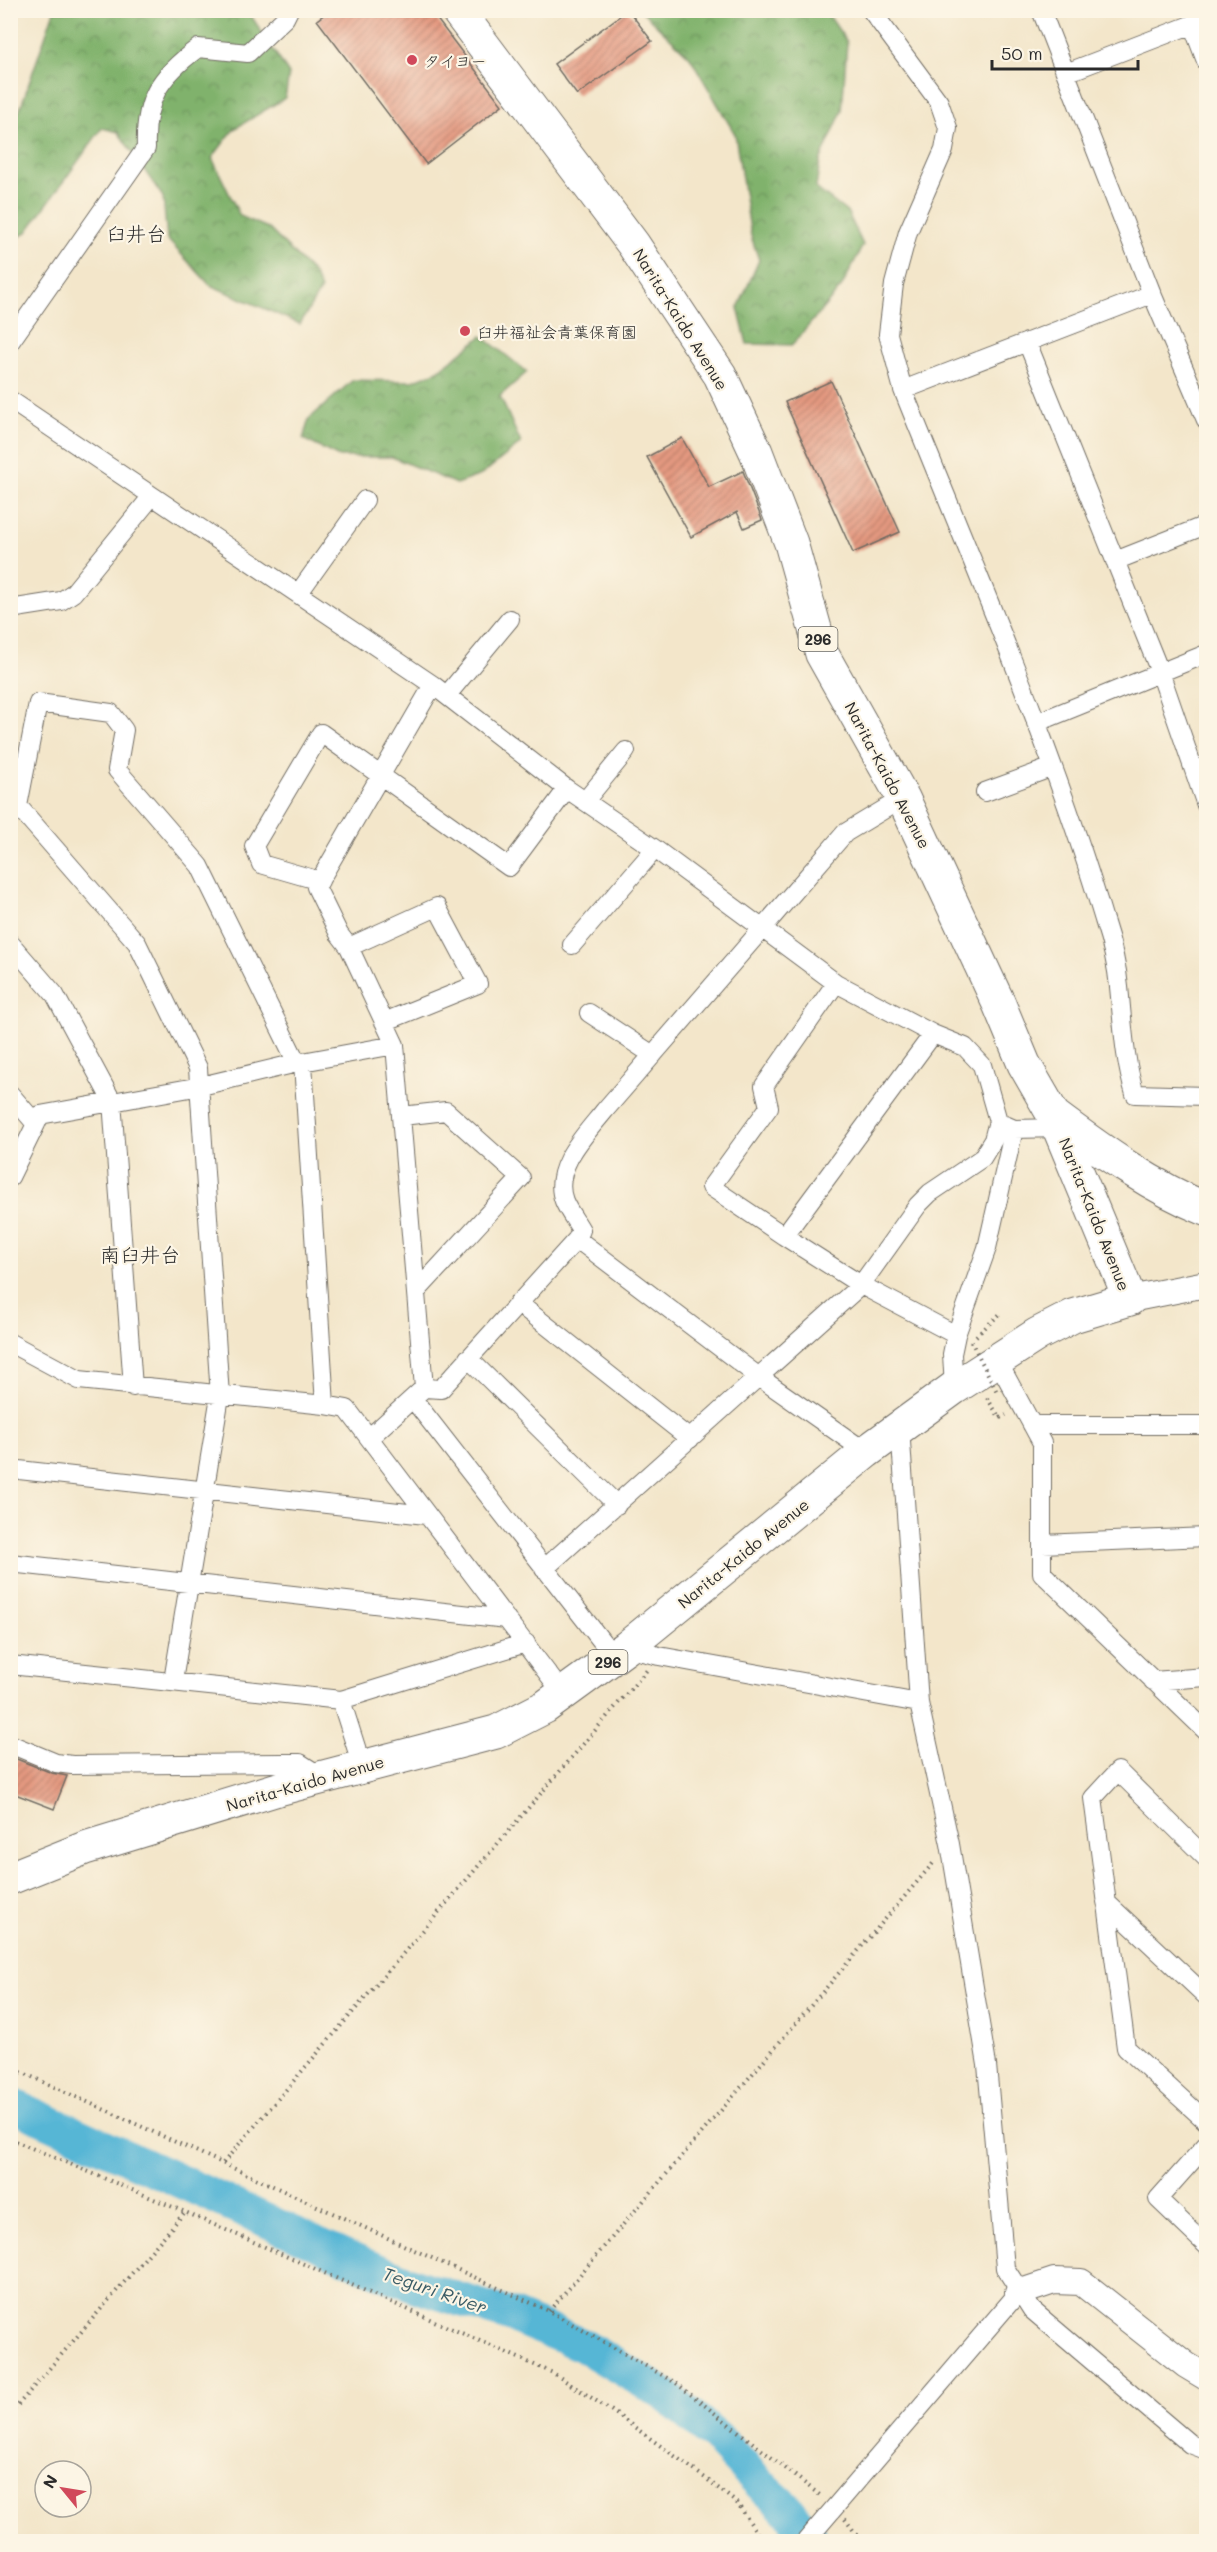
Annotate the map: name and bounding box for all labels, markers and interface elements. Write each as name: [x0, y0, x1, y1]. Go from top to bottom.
scale bar: [992, 33, 1138, 71]
text: 50 m: [1001, 41, 1043, 65]
place label: タイヨー: [424, 50, 486, 71]
marker: タイヨー: [405, 53, 419, 67]
district label: 臼井台: [106, 220, 166, 246]
street label: Narita-Kaido Avenue: [629, 244, 733, 394]
place label: 臼井福祉会青葉保育園: [477, 321, 637, 342]
marker: 臼井福祉会青葉保育園: [458, 324, 472, 338]
road number: 296: [798, 627, 838, 651]
street label: Narita-Kaido Avenue: [840, 698, 936, 852]
street label: Narita-Kaido Avenue: [1055, 1134, 1135, 1294]
district label: 南臼井台: [100, 1241, 180, 1267]
street label: Narita-Kaido Avenue: [673, 1494, 813, 1612]
road number: 296: [588, 1650, 628, 1674]
street label: Narita-Kaido Avenue: [224, 1750, 386, 1816]
water label: Teguri River: [380, 2261, 490, 2319]
north arrow: [33, 2459, 93, 2519]
text: N: [37, 2471, 62, 2492]

